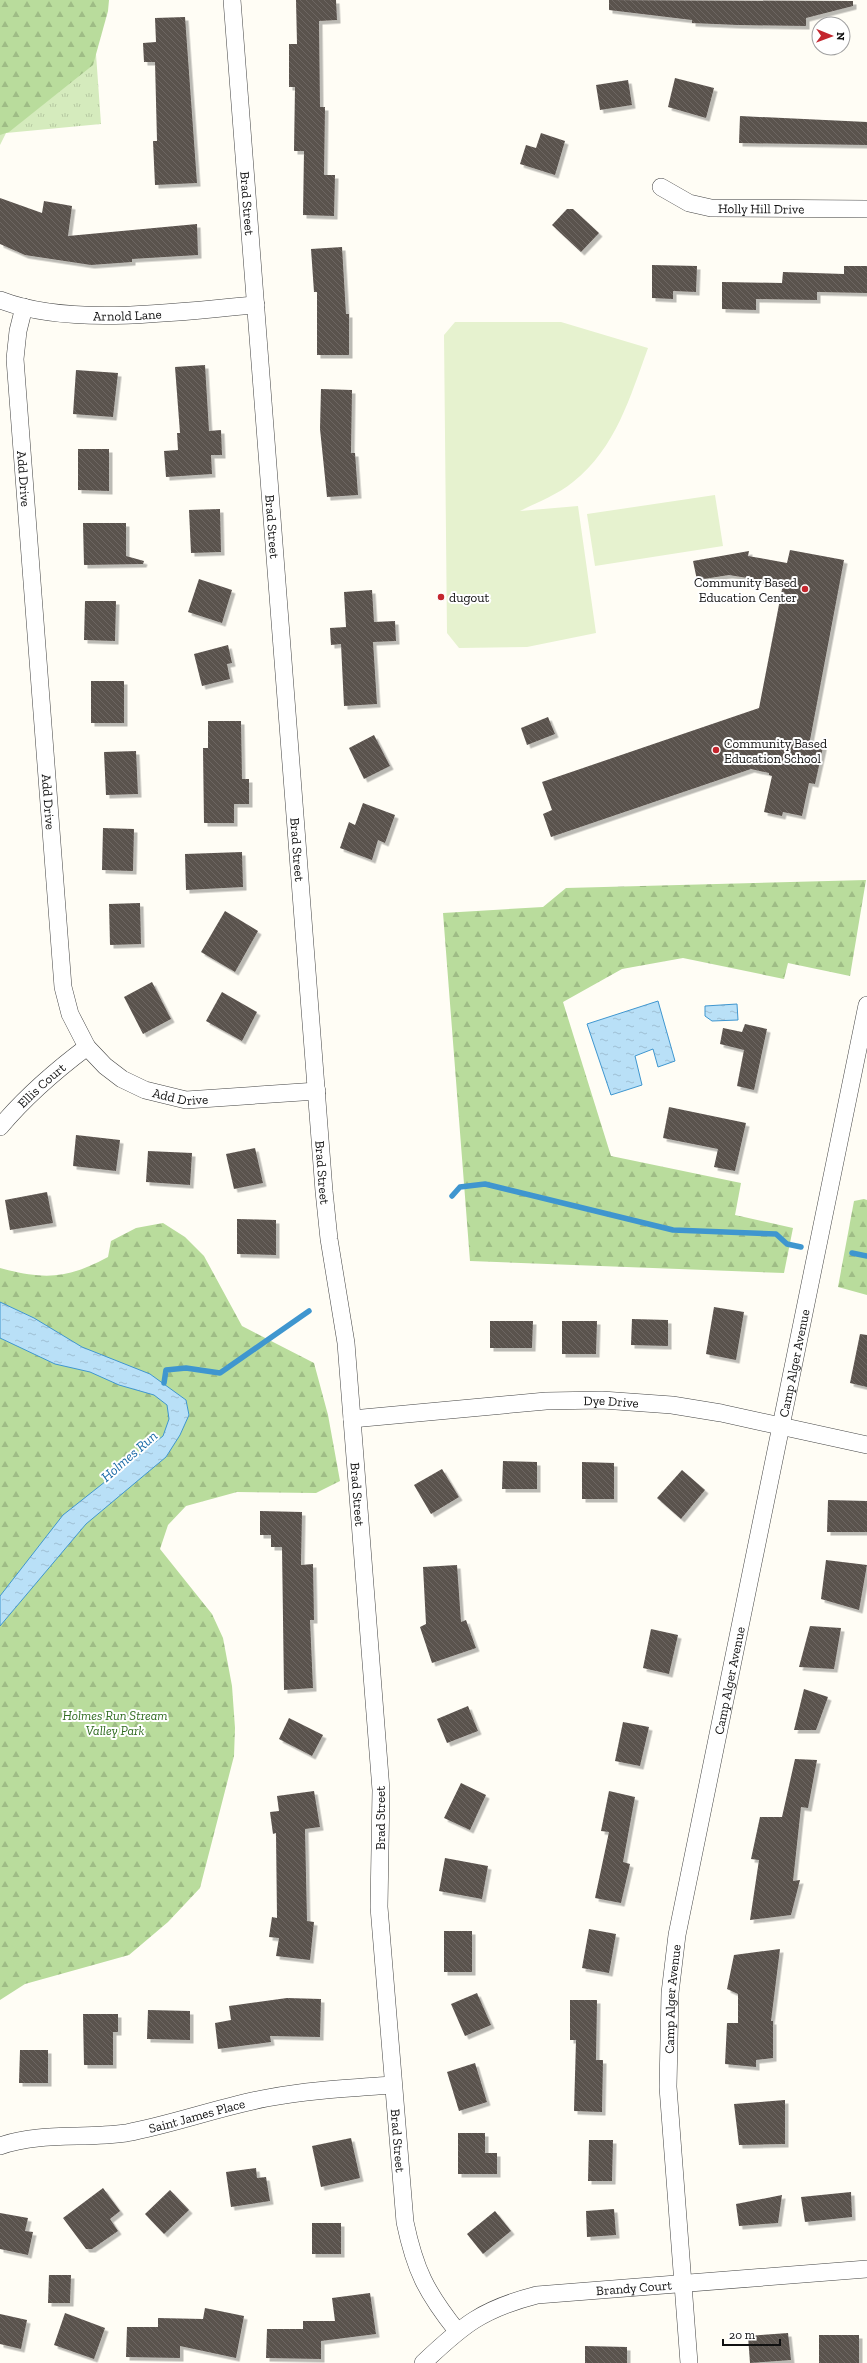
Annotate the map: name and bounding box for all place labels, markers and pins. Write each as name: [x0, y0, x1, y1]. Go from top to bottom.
place label: Community Based Education Center: [694, 575, 797, 605]
marker: Community Based Education Center: [800, 584, 810, 594]
place label: dugout: [449, 590, 490, 605]
marker: dugout: [436, 592, 446, 602]
place label: Community Based Education School: [724, 736, 827, 766]
marker: Community Based Education School: [711, 745, 721, 755]

